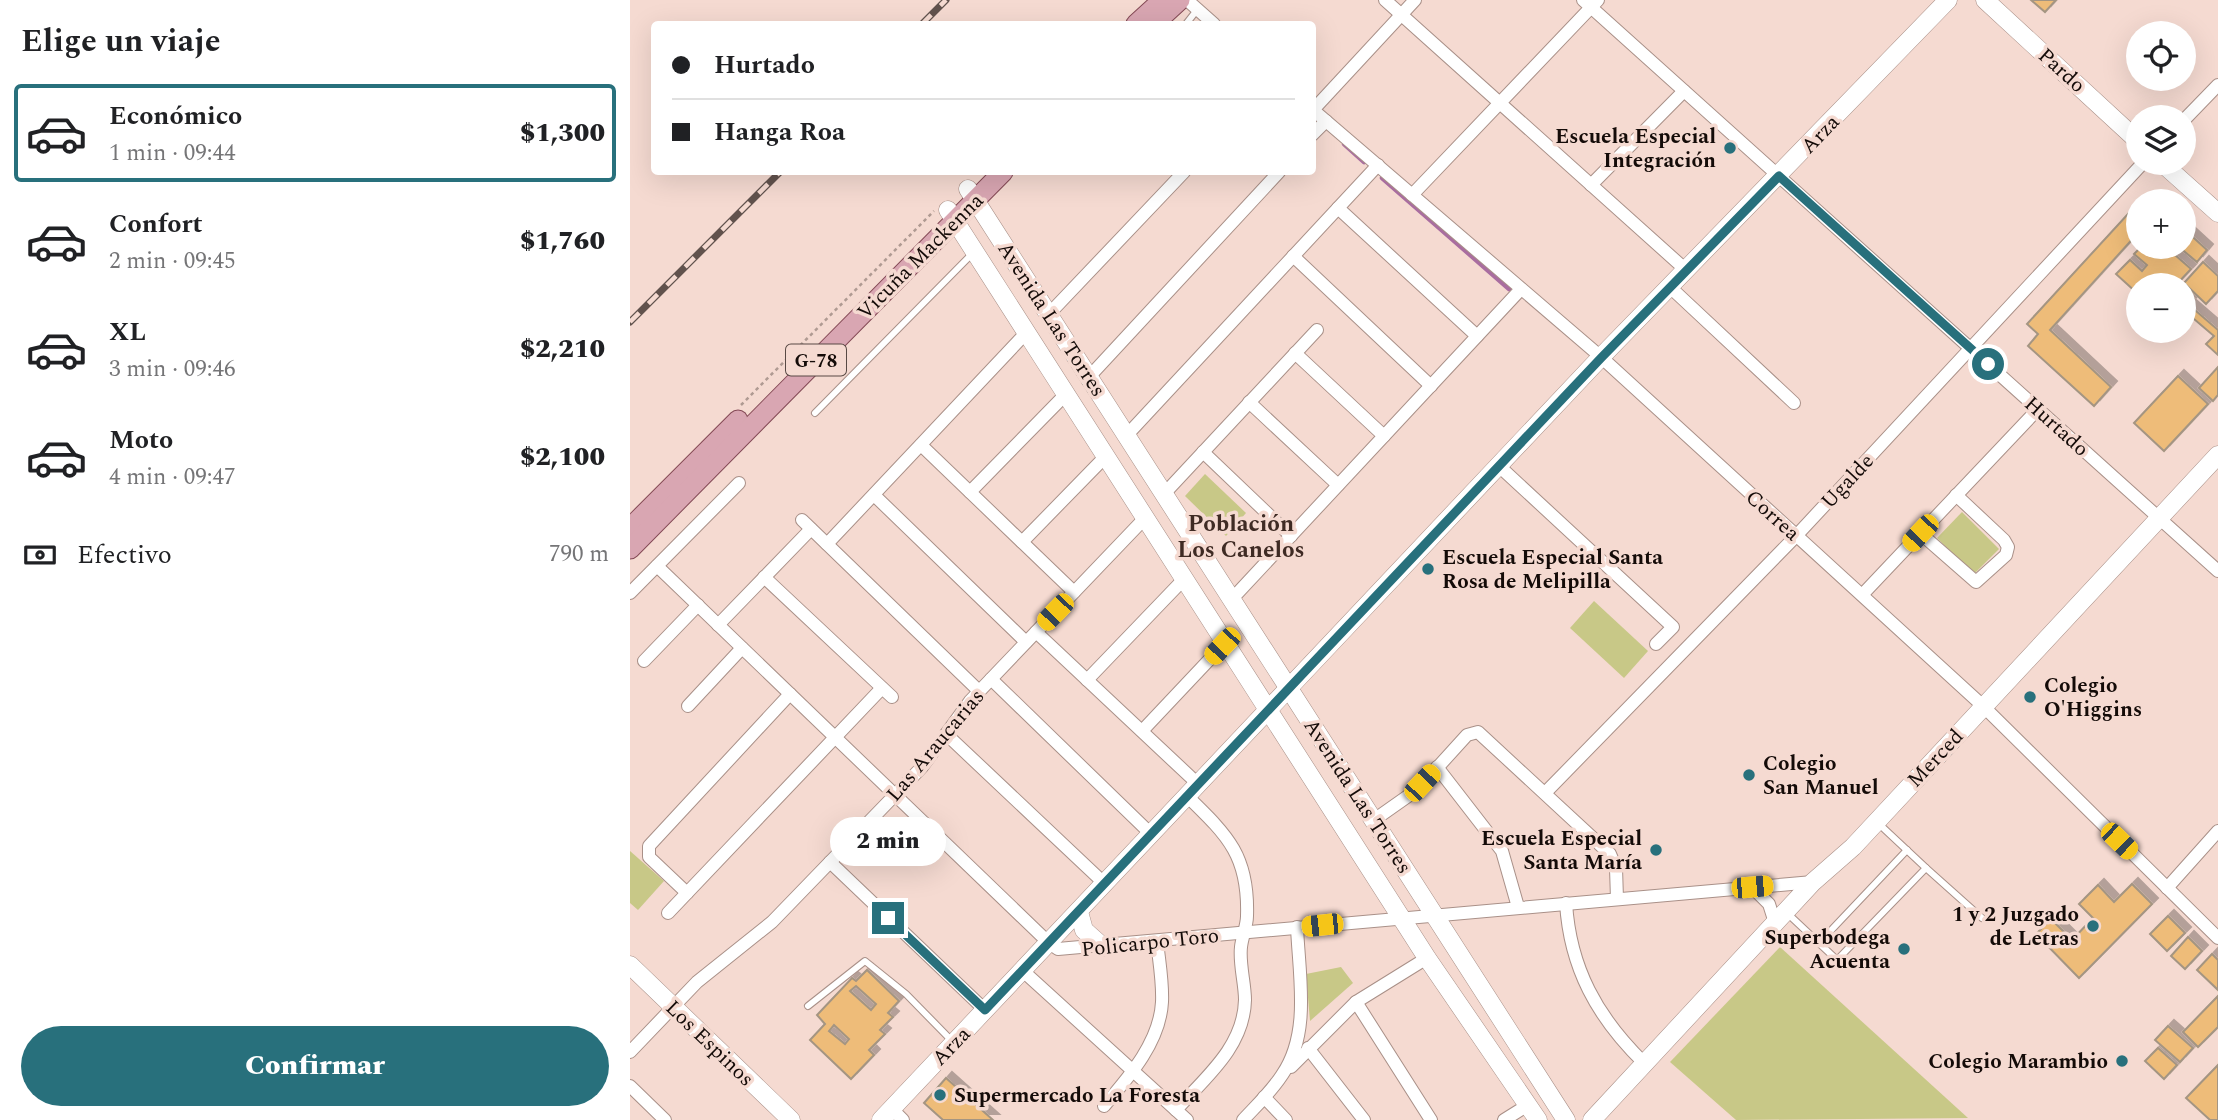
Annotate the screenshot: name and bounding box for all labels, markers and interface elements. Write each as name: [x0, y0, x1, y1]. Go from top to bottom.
text: Elige un viaje: [21, 17, 221, 66]
map controls: [2126, 21, 2196, 343]
button: locate: [2126, 21, 2196, 91]
street label: Pardo: [2030, 41, 2092, 101]
text: Hurtado: [714, 45, 815, 85]
text: Económico: [109, 96, 242, 136]
icon: car: [25, 102, 88, 165]
button: layers: [2126, 105, 2196, 175]
street label: Arza: [1794, 107, 1848, 162]
text: Hanga Roa: [714, 112, 845, 152]
text: $1,300: [520, 113, 605, 153]
place label: Escuela Especial Integración: [1555, 121, 1716, 177]
text: 1 min · 09:44: [109, 136, 236, 171]
marker: Escuela Especial Integración: [1722, 140, 1738, 156]
street label: Vicuña Mackenna: [850, 185, 992, 327]
button: +: [2126, 189, 2196, 259]
text: Confort: [109, 204, 203, 244]
icon: car: [25, 210, 88, 273]
text: $1,760: [520, 221, 605, 261]
street label: Avenida Las Torres: [989, 236, 1113, 403]
text: 2 min · 09:45: [109, 244, 236, 279]
button: −: [2126, 273, 2196, 343]
text: XL: [109, 312, 146, 352]
icon: car: [25, 318, 88, 381]
text: $2,210: [520, 329, 605, 369]
road number: G-78: [786, 344, 846, 376]
route start: [1972, 348, 2004, 380]
text: 3 min · 09:46: [109, 352, 236, 387]
street label: Hurtado: [2017, 389, 2096, 465]
text: Moto: [109, 420, 173, 460]
icon: car: [25, 426, 88, 489]
text: $2,100: [520, 437, 605, 477]
street label: Ugalde: [1814, 447, 1882, 517]
text: 4 min · 09:47: [109, 460, 236, 495]
street label: Correa: [1738, 483, 1807, 549]
district label: Población Los Canelos: [1177, 507, 1305, 568]
car: [1898, 510, 1943, 556]
text: Efectivo: [77, 535, 172, 575]
icon: cash: [21, 536, 59, 574]
text: 790 m: [549, 537, 609, 572]
place label: Escuela Especial Santa Rosa de Melipilla: [1442, 542, 1663, 598]
marker: Escuela Especial Santa Rosa de Melipilla: [1420, 561, 1436, 577]
car: [1033, 590, 1078, 634]
car: [1200, 623, 1245, 669]
place label: Colegio O'Higgins: [2044, 670, 2142, 726]
street label: Las Araucarias: [879, 682, 993, 809]
marker: Colegio O'Higgins: [2022, 689, 2038, 705]
street label: Avenida Las Torres: [1295, 713, 1419, 880]
street label: Merced: [1900, 722, 1972, 795]
place label: Colegio San Manuel: [1763, 748, 1879, 804]
car: [1400, 760, 1445, 806]
marker: Colegio San Manuel: [1741, 767, 1757, 783]
callout: 2 min: [830, 816, 946, 866]
car: [2097, 819, 2142, 863]
place label: Escuela Especial Santa María: [1481, 823, 1642, 879]
text: 2 min: [856, 824, 920, 859]
marker: Escuela Especial Santa María: [1648, 842, 1664, 858]
car: [1731, 875, 1774, 899]
place label: 1 y 2 Juzgado de Letras: [1952, 899, 2079, 955]
route end: [872, 902, 904, 934]
car: [1301, 912, 1344, 938]
marker: 1 y 2 Juzgado de Letras: [2085, 918, 2101, 934]
street label: Policarpo Toro: [1080, 920, 1221, 966]
place label: Superbodega Acuenta: [1765, 922, 1890, 978]
marker: Superbodega Acuenta: [1896, 941, 1912, 957]
street label: Los Espinos: [658, 993, 761, 1094]
street label: Arza: [925, 1019, 979, 1074]
button: Confirmar: [21, 1026, 609, 1106]
place label: Colegio Marambio: [1928, 1046, 2108, 1078]
marker: Colegio Marambio: [2114, 1053, 2130, 1069]
place label: Supermercado La Foresta: [954, 1080, 1200, 1112]
marker: Supermercado La Foresta: [932, 1087, 948, 1103]

